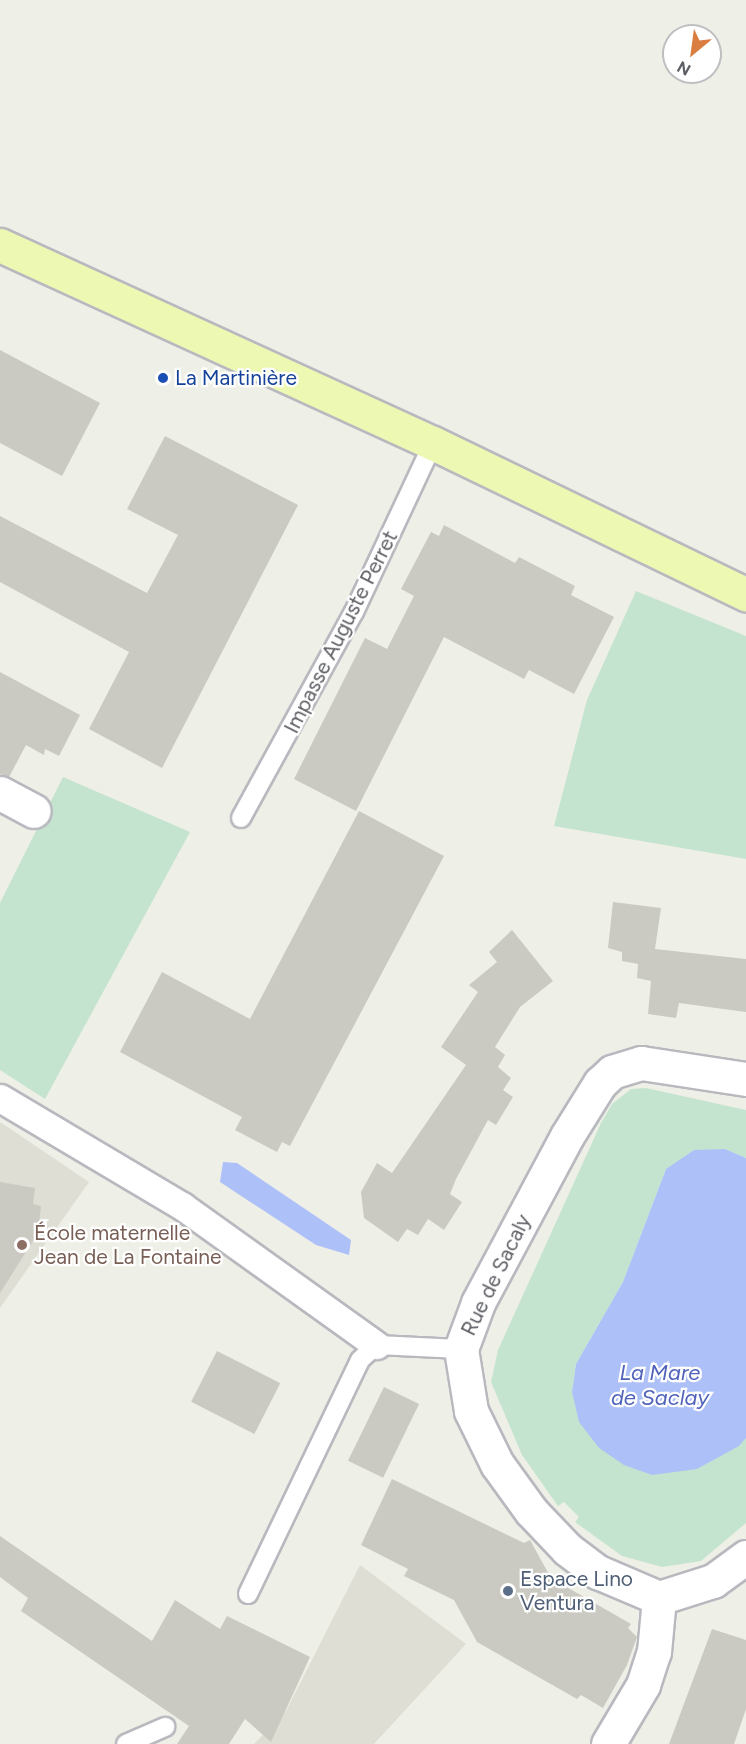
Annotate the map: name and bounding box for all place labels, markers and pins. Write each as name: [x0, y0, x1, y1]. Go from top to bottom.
place label: La Martinière: [175, 365, 297, 391]
marker: La Martinière: [156, 371, 170, 385]
place label: École maternelle Jean de La Fontaine: [34, 1220, 222, 1270]
marker: École maternelle Jean de La Fontaine: [15, 1238, 29, 1252]
place label: Espace Lino Ventura: [520, 1566, 633, 1616]
marker: Espace Lino Ventura: [501, 1584, 515, 1598]

